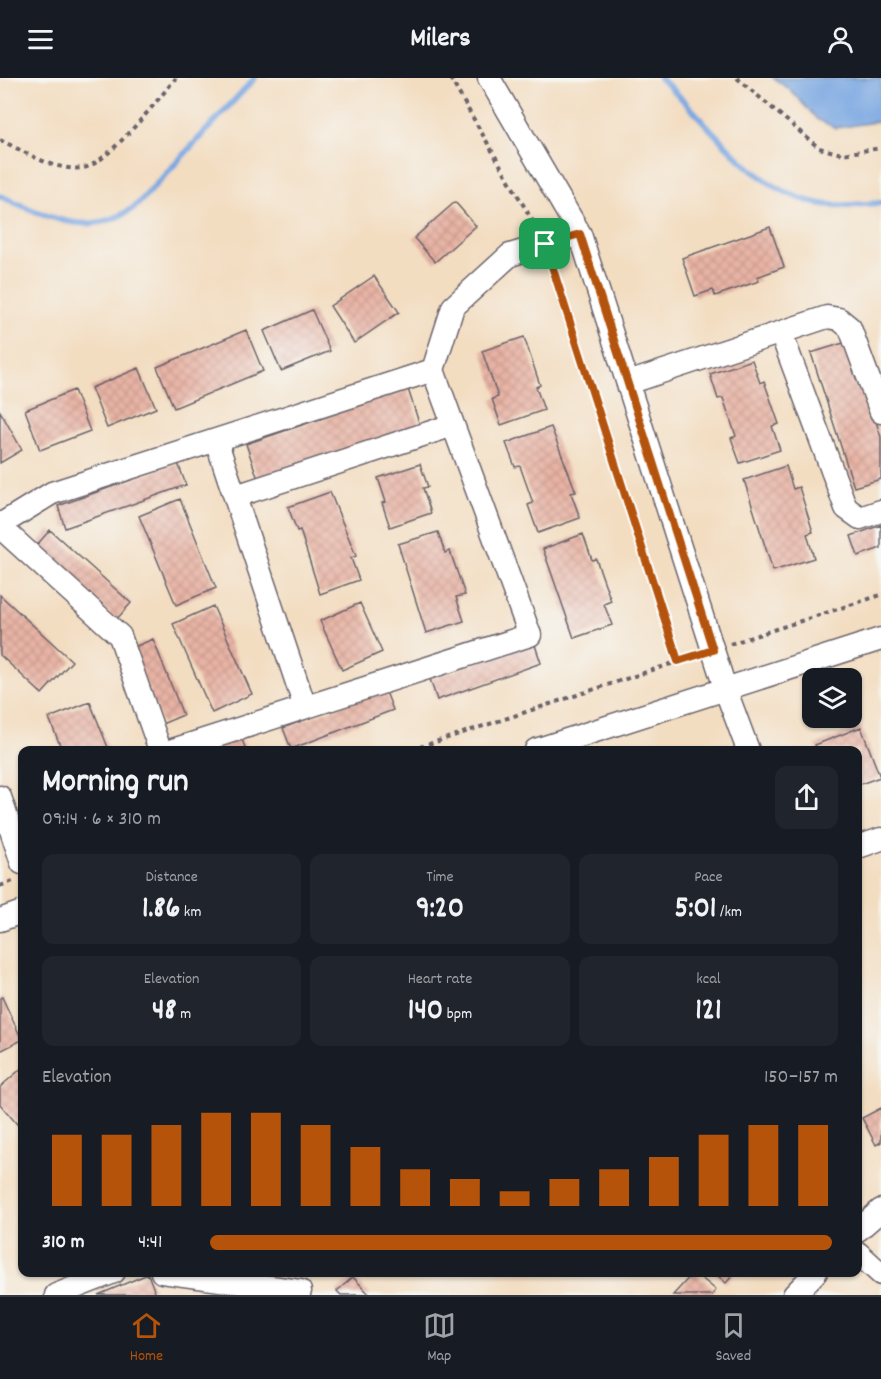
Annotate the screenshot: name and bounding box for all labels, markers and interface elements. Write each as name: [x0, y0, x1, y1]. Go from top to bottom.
text: Milers: [410, 20, 471, 59]
icon: menu: [24, 23, 57, 56]
icon: person: [824, 23, 857, 56]
pin: [519, 218, 570, 269]
icon: arrive: [528, 227, 561, 260]
map controls: [802, 668, 862, 728]
button: layers: [802, 668, 862, 728]
text: Morning run: [42, 760, 189, 807]
button: share: [775, 766, 838, 829]
text: 09:14 · 6 × 310 m: [42, 806, 161, 834]
text: Distance: [146, 866, 198, 889]
text: Time: [426, 866, 454, 889]
text: Pace: [694, 866, 722, 889]
text: 1.86: [142, 889, 180, 932]
text: 9:20: [416, 889, 464, 932]
text: 5:01: [675, 889, 716, 932]
text: km: [180, 901, 201, 924]
text: /km: [716, 901, 742, 924]
text: Elevation: [144, 968, 199, 991]
text: Heart rate: [408, 968, 472, 991]
text: kcal: [696, 968, 720, 991]
text: 48: [152, 991, 177, 1034]
text: 140: [408, 991, 443, 1034]
text: 121: [695, 991, 721, 1034]
text: m: [177, 1003, 191, 1026]
text: bpm: [443, 1003, 472, 1026]
text: Elevation: [42, 1064, 112, 1092]
text: 150–157 m: [764, 1064, 838, 1092]
text: 310 m: [42, 1229, 84, 1257]
text: 4:41: [138, 1229, 162, 1257]
tab: Home: [130, 1309, 163, 1368]
tab: Map: [423, 1309, 456, 1368]
tab: Saved: [715, 1309, 751, 1368]

